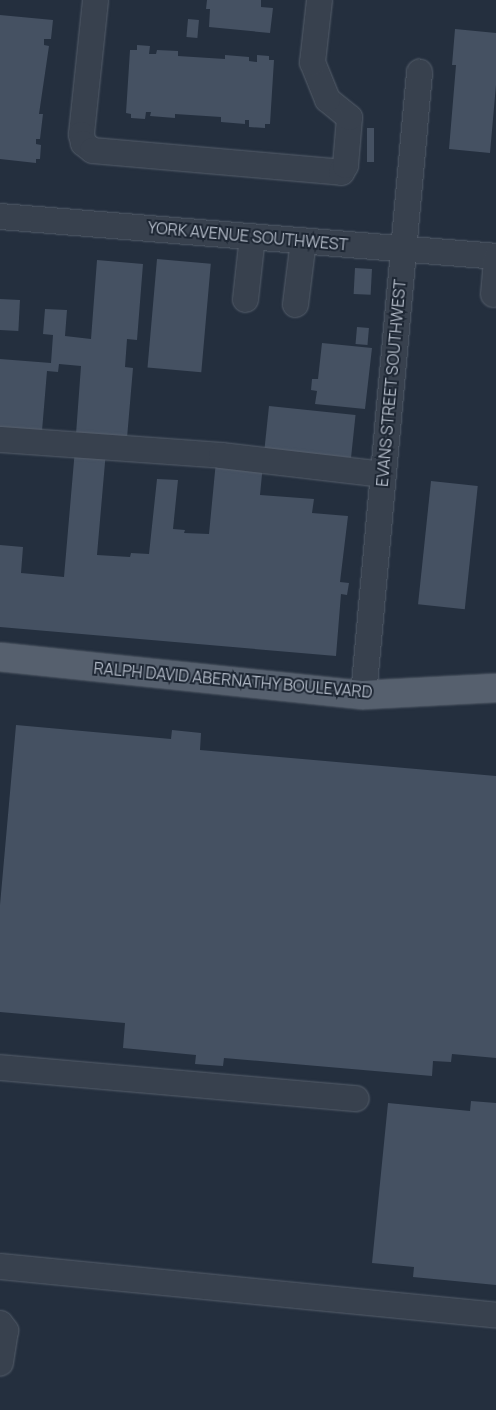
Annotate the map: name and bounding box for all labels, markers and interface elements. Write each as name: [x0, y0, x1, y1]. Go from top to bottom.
street label: YORK AVENUE SOUTHWEST: [147, 218, 349, 254]
street label: EVANS STREET SOUTHWEST: [372, 278, 410, 488]
street label: RALPH DAVID ABERNATHY BOULEVARD: [93, 658, 373, 702]

